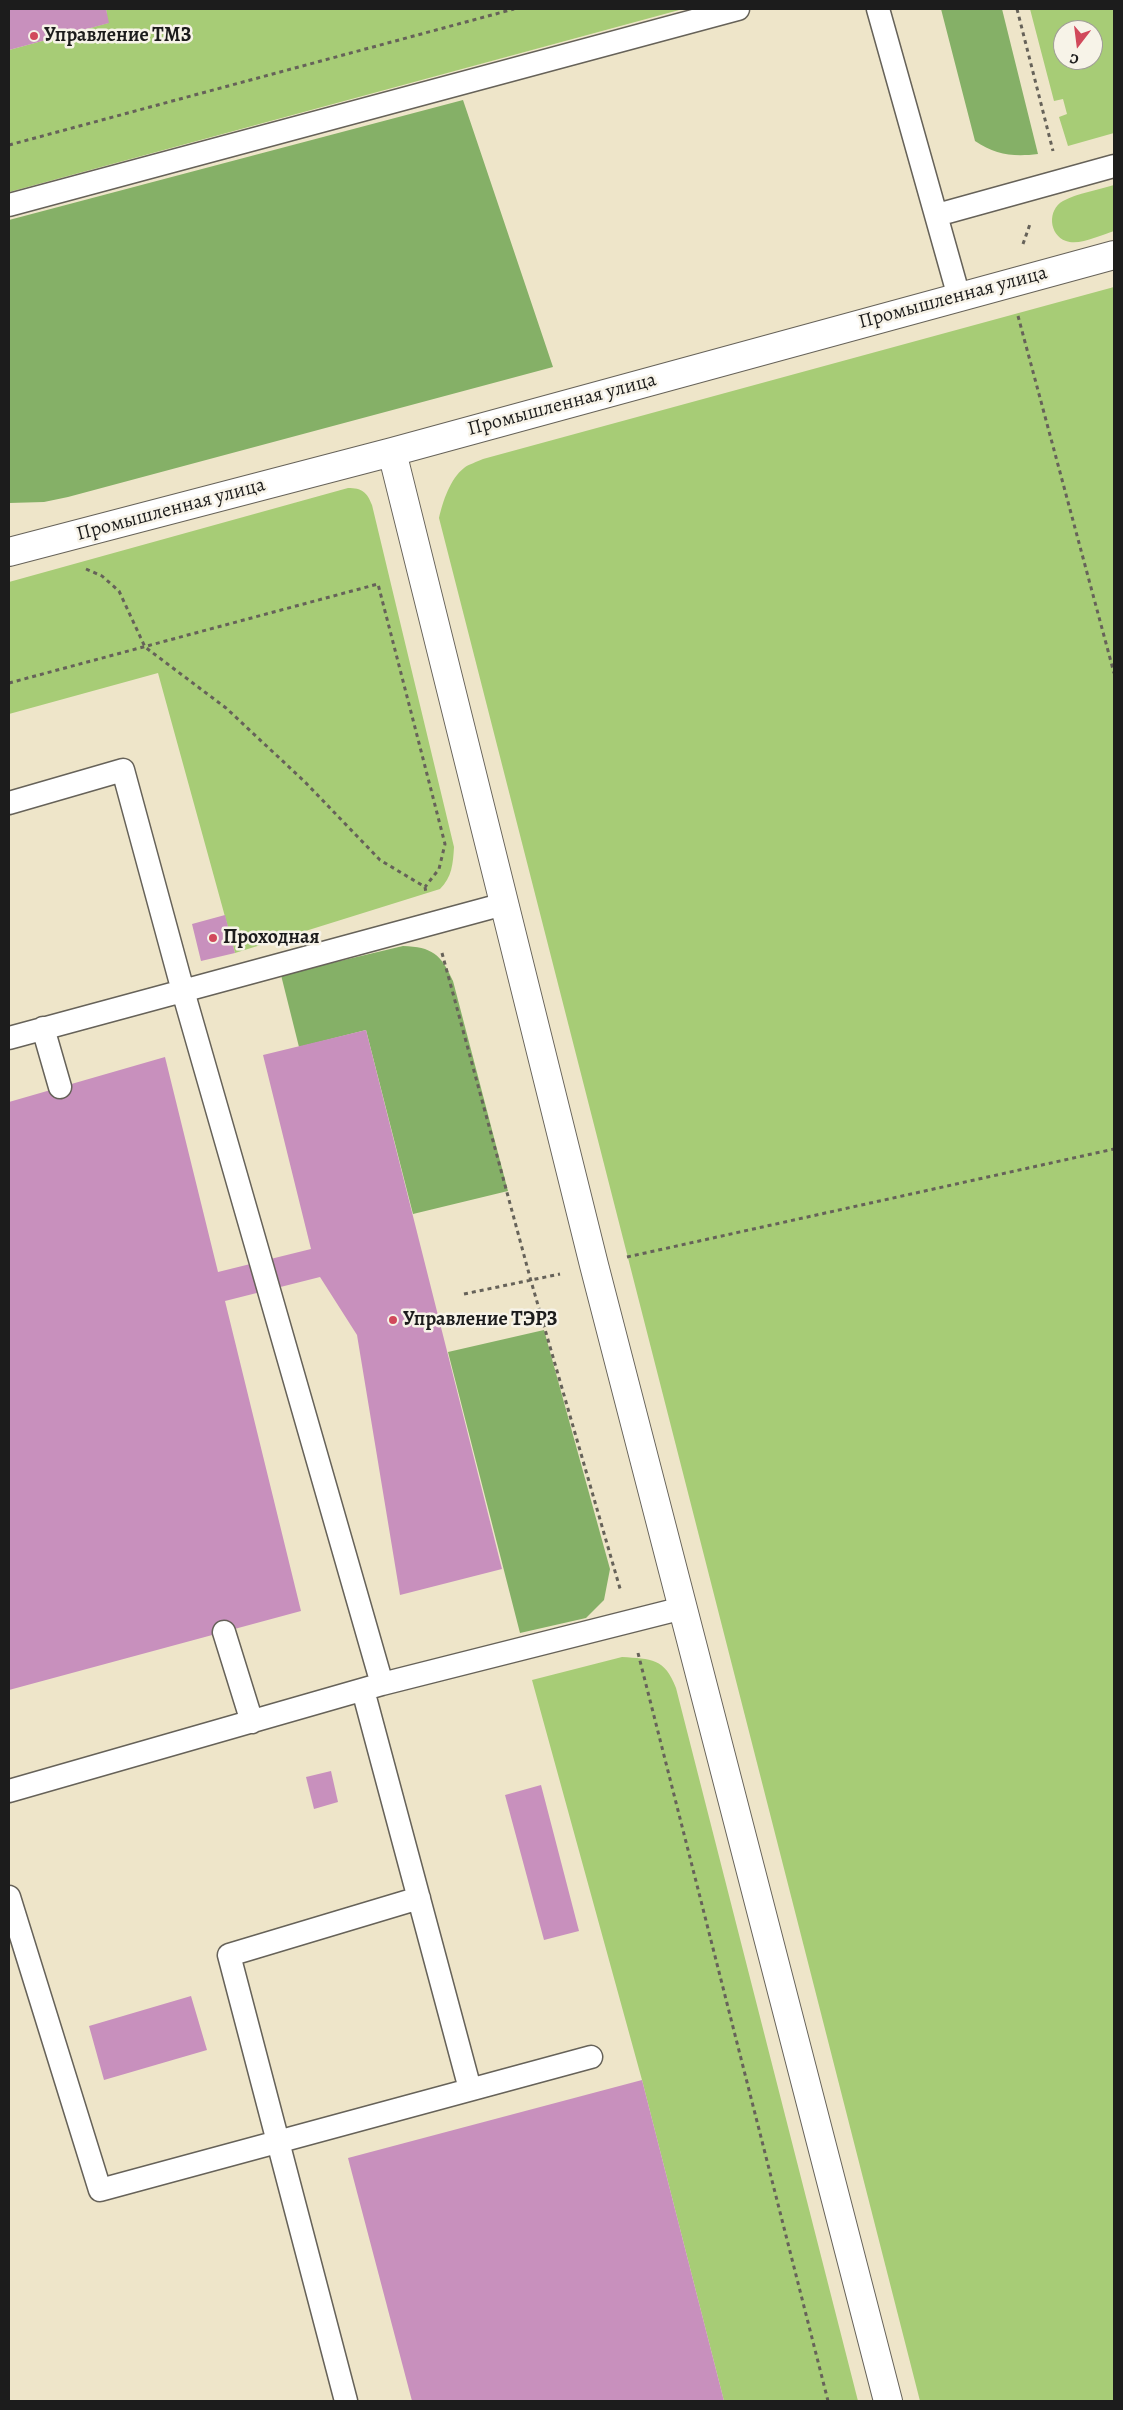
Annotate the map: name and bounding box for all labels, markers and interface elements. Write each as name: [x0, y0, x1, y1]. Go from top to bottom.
north arrow: [1053, 20, 1103, 70]
place label: Управление ТМЗ: [44, 24, 191, 48]
marker: Управление ТМЗ: [28, 30, 40, 42]
text: С: [1068, 49, 1081, 69]
street label: Промышленная улица: [856, 261, 1050, 335]
street label: Промышленная улица: [465, 368, 659, 442]
street label: Промышленная улица: [74, 473, 268, 547]
place label: Проходная: [223, 926, 320, 950]
marker: Проходная: [207, 932, 219, 944]
place label: Управление ТЭРЗ: [403, 1308, 557, 1332]
marker: Управление ТЭРЗ: [387, 1314, 399, 1326]

